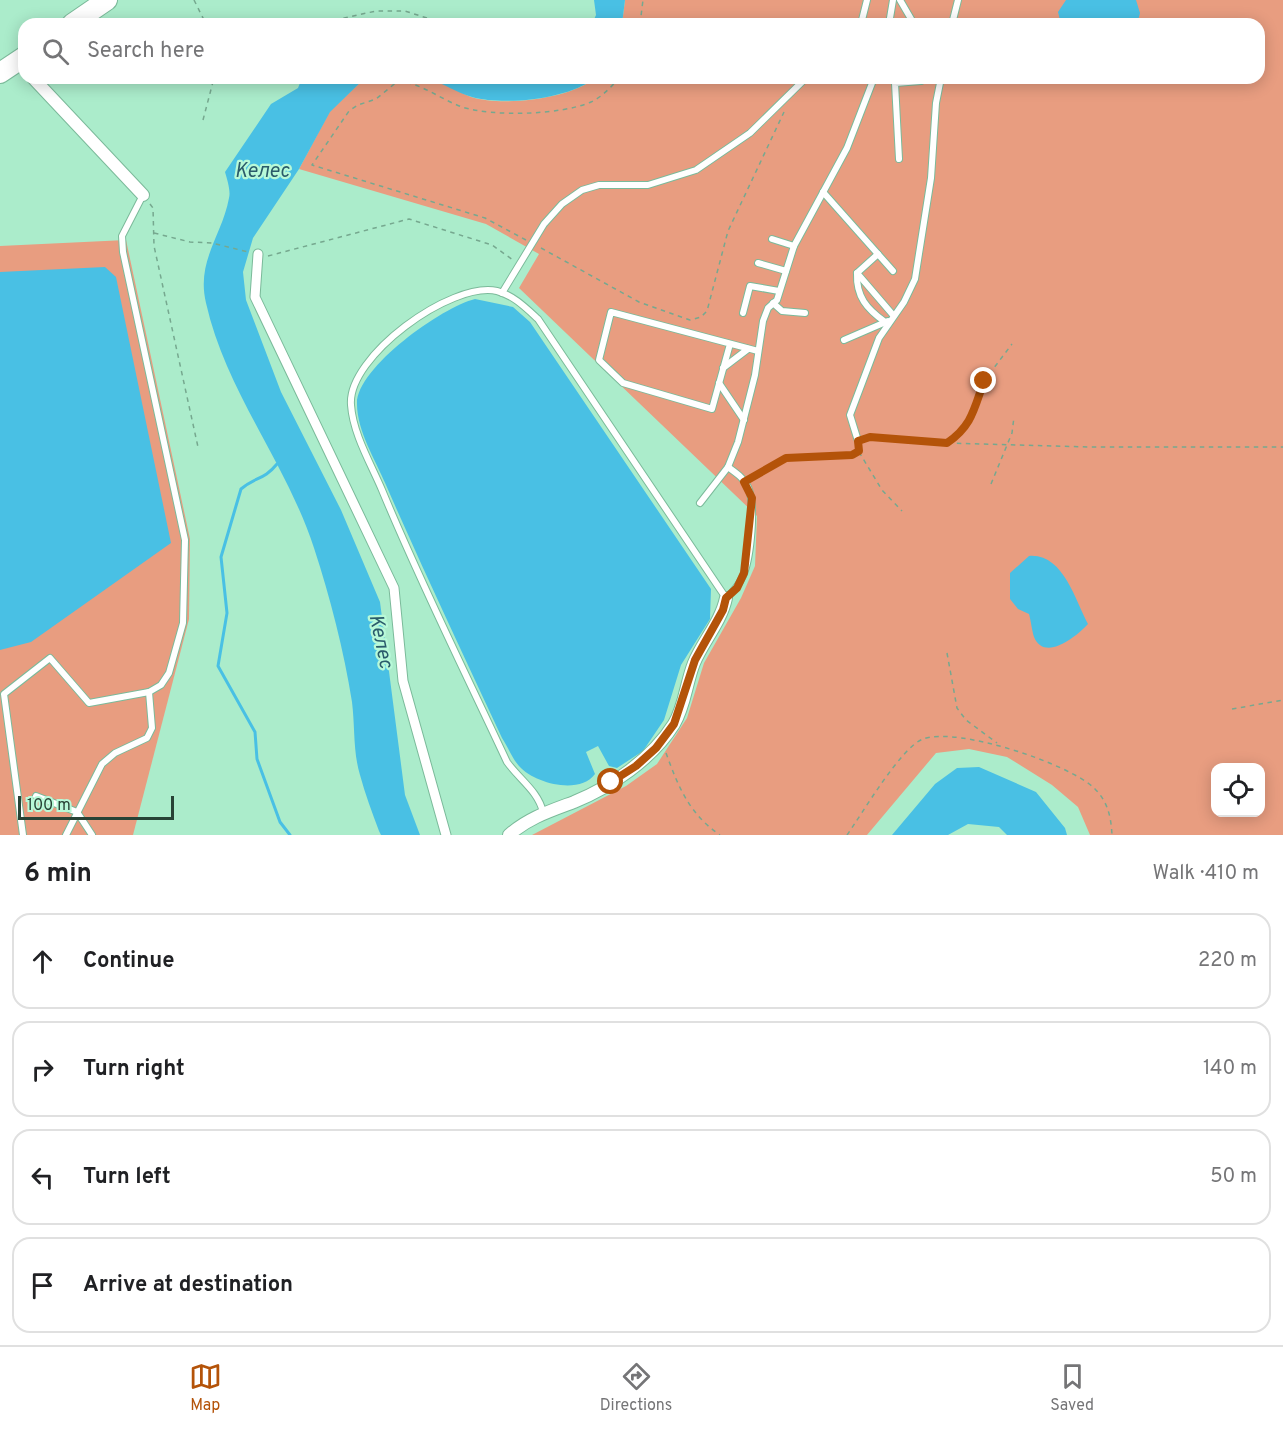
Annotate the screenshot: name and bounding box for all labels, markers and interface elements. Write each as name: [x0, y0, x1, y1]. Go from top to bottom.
search box: [18, 18, 1265, 84]
icon: search: [39, 35, 72, 68]
text: Search here: [87, 38, 205, 65]
water label: Келес: [235, 159, 290, 185]
route end: [970, 367, 996, 393]
water label: Келес: [362, 612, 399, 671]
map controls: [1211, 763, 1265, 817]
button: locate: [1211, 763, 1265, 817]
route start: [597, 768, 623, 794]
scale bar: [18, 793, 174, 820]
text: 100 m: [27, 796, 71, 816]
text: 6 min: [24, 858, 92, 891]
text: Walk · 410 m: [1153, 861, 1259, 887]
icon: ahead: [26, 945, 59, 978]
text: Continue: [83, 948, 174, 975]
text: 220 m: [1198, 948, 1257, 974]
icon: right: [26, 1053, 59, 1086]
text: Turn right: [83, 1056, 185, 1083]
text: 140 m: [1203, 1056, 1257, 1082]
icon: left: [26, 1161, 59, 1194]
text: Turn left: [83, 1164, 171, 1191]
text: 50 m: [1210, 1164, 1257, 1190]
icon: arrive: [26, 1269, 59, 1302]
text: Arrive at destination: [83, 1272, 293, 1299]
tab: Map: [189, 1360, 222, 1416]
tab: Directions: [600, 1360, 672, 1416]
tab: Saved: [1050, 1360, 1094, 1416]

